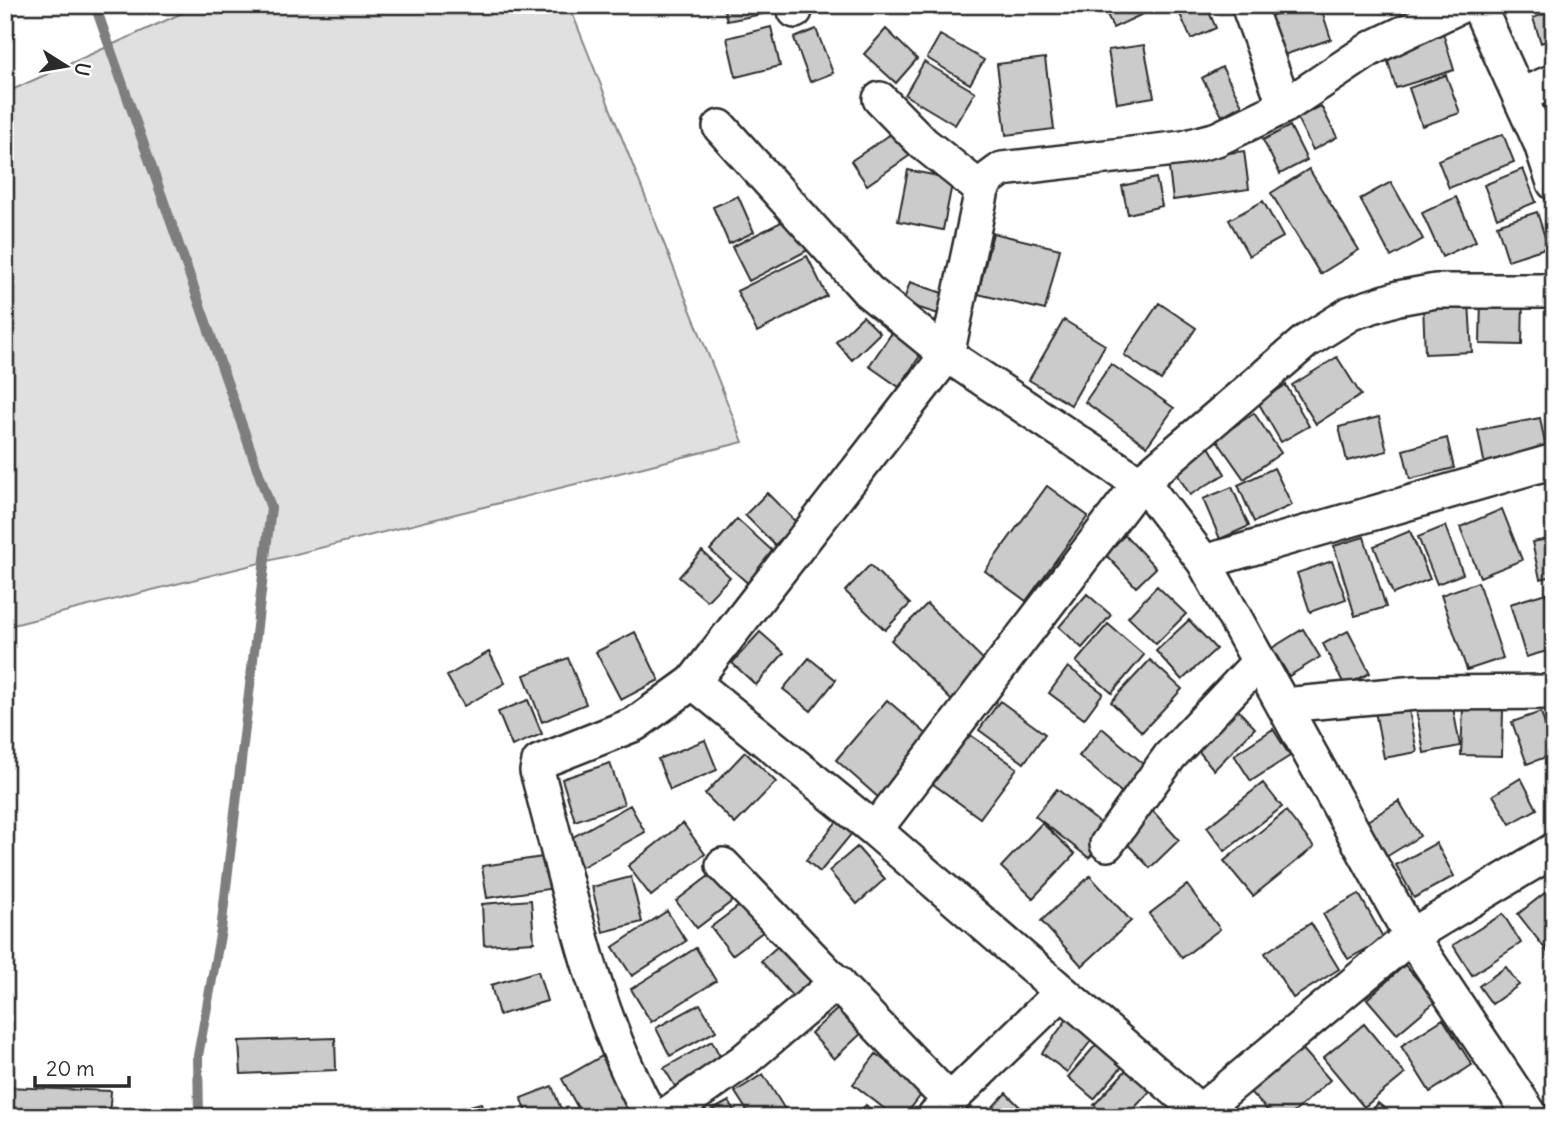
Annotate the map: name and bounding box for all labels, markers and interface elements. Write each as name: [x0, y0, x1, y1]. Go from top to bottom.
north arrow: [32, 32, 102, 102]
text: U: [70, 61, 96, 78]
scale bar: [35, 1045, 130, 1089]
text: 20 m: [46, 1055, 95, 1082]

